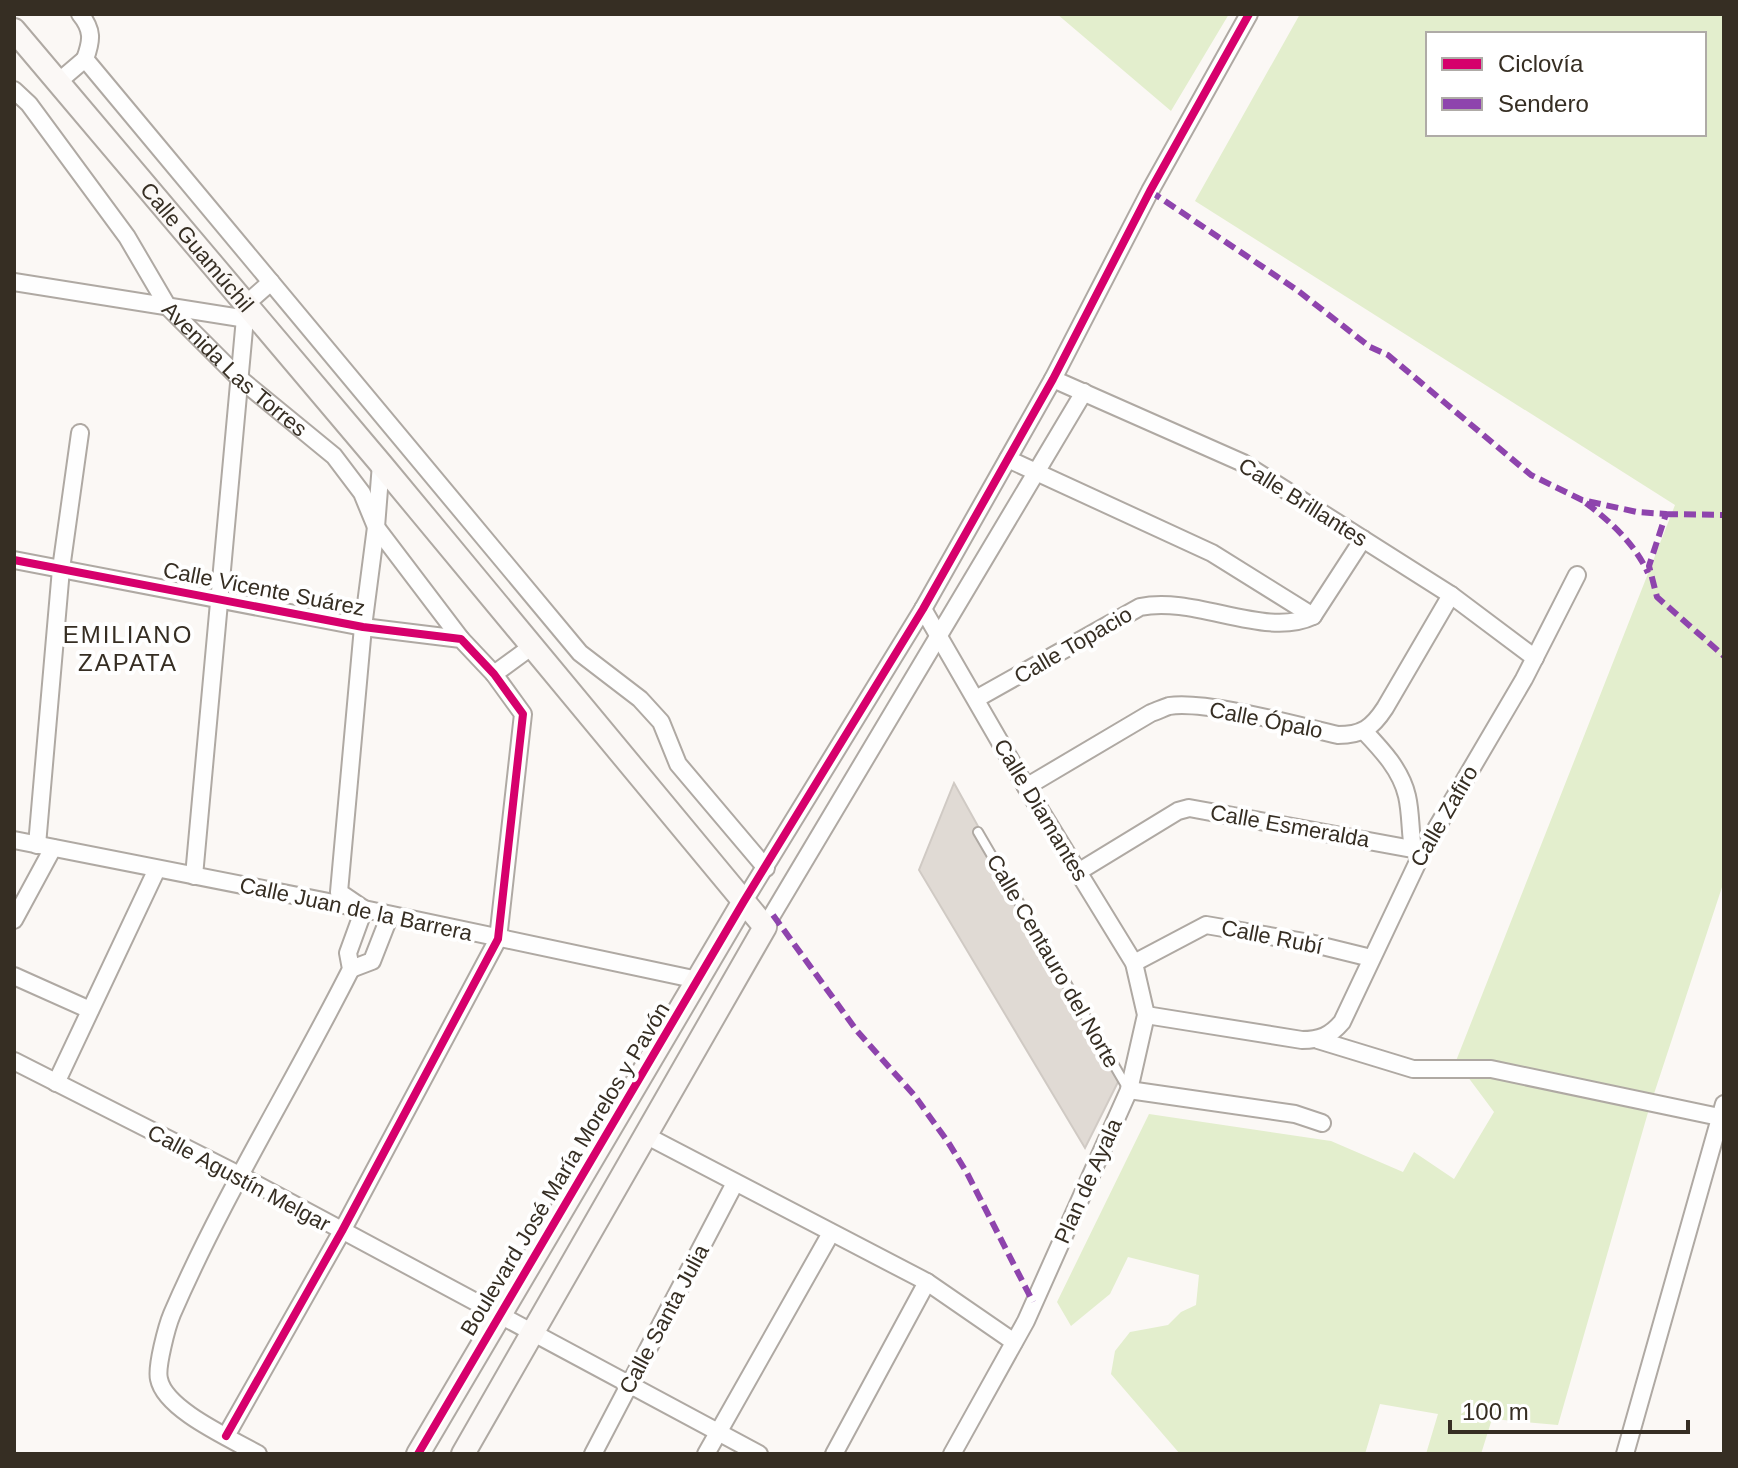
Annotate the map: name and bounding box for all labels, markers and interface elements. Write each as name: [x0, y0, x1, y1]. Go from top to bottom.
legend: [1426, 32, 1706, 136]
text: Ciclovía: [1498, 50, 1584, 77]
text: Sendero: [1498, 90, 1589, 117]
street label: Calle Guamúchil: [136, 177, 259, 317]
street label: Avenida Las Torres: [157, 296, 312, 441]
street label: Calle Brillantes: [1234, 453, 1372, 551]
street label: Calle Vicente Suárez: [161, 557, 367, 621]
street label: Calle Topacio: [1010, 601, 1136, 689]
district label: EMILIANO ZAPATA: [63, 621, 193, 676]
street label: Calle Ópalo: [1207, 697, 1325, 743]
street label: Calle Diamantes: [989, 734, 1093, 886]
street label: Calle Zafiro: [1405, 761, 1483, 871]
street label: Calle Esmeralda: [1208, 800, 1372, 852]
street label: Calle Centauro del Norte: [982, 850, 1124, 1072]
street label: Calle Juan de la Barrera: [237, 872, 475, 946]
street label: Calle Rubí: [1219, 915, 1325, 959]
street label: Boulevard José María Morelos y Pavón: [455, 998, 675, 1340]
street label: Plan de Ayala: [1049, 1114, 1127, 1247]
street label: Calle Agustín Melgar: [144, 1119, 334, 1237]
street label: Calle Santa Julia: [614, 1240, 714, 1398]
scale bar: [1450, 1384, 1688, 1434]
text: 100 m: [1462, 1398, 1529, 1425]

